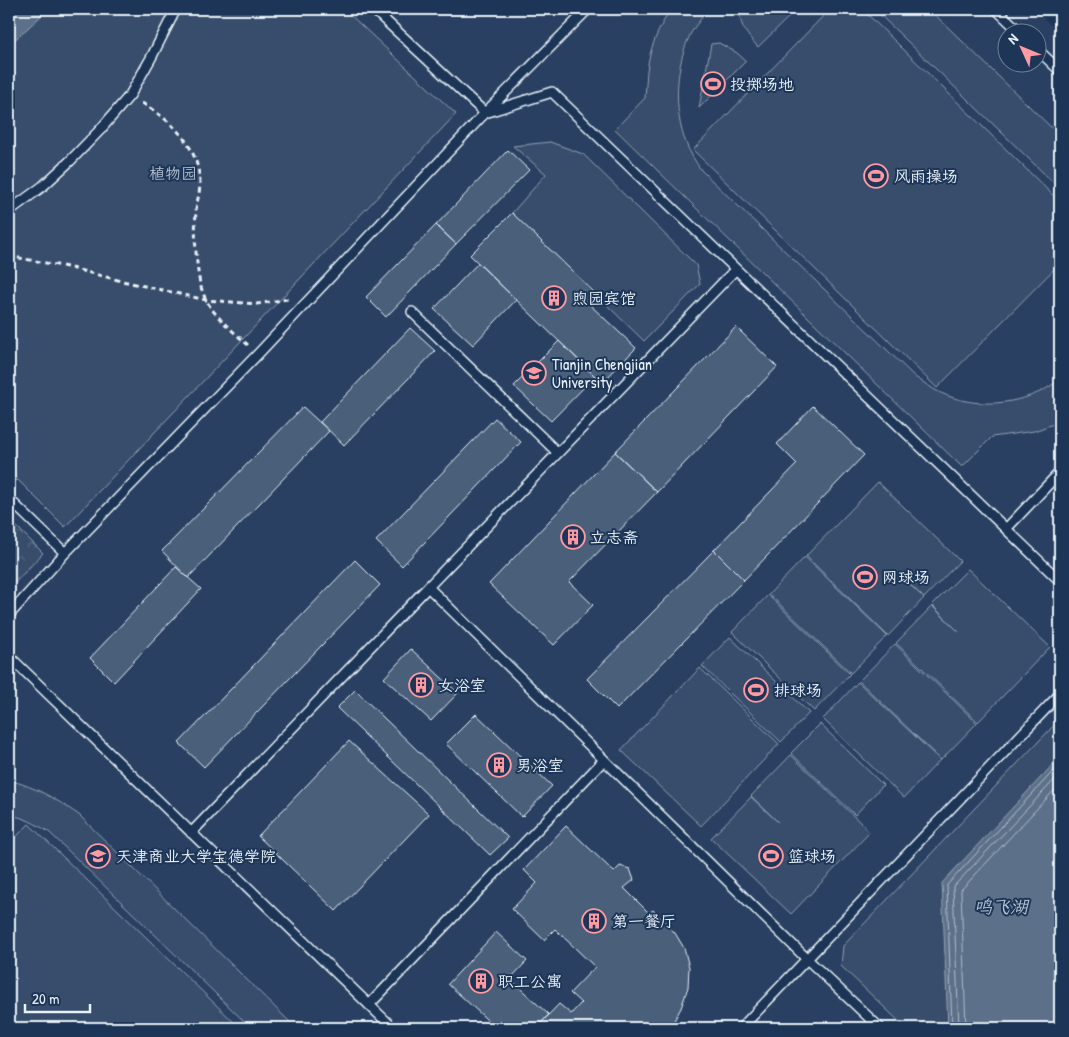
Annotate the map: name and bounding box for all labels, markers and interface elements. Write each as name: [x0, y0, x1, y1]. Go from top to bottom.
north arrow: [996, 22, 1046, 72]
text: N: [1003, 29, 1022, 48]
sports icon: 投掷场地: [700, 71, 726, 97]
place label: 投掷场地: [730, 73, 794, 95]
park label: 植物园: [149, 162, 197, 184]
sports icon: 风雨操场: [863, 163, 889, 189]
place label: 风雨操场: [894, 165, 958, 187]
building icon: 煦园宾馆: [541, 285, 567, 311]
place label: 煦园宾馆: [572, 287, 636, 309]
place label: Tianjin Chengjian University: [552, 353, 652, 393]
school or university icon: Tianjin Chengjian University: [521, 360, 547, 386]
building icon: 立志斋: [560, 524, 586, 550]
place label: 立志斋: [590, 526, 638, 548]
sports icon: 网球场: [852, 564, 878, 590]
place label: 网球场: [882, 566, 930, 588]
building icon: 女浴室: [408, 672, 434, 698]
place label: 女浴室: [438, 674, 486, 696]
sports icon: 排球场: [743, 677, 769, 703]
place label: 排球场: [774, 679, 822, 701]
building icon: 男浴室: [486, 752, 512, 778]
place label: 男浴室: [516, 754, 564, 776]
school or university icon: 天津商业大学宝德学院: [85, 843, 111, 869]
sports icon: 篮球场: [758, 843, 784, 869]
place label: 天津商业大学宝德学院: [116, 845, 276, 867]
place label: 篮球场: [788, 845, 836, 867]
water label: 鸣飞湖: [974, 894, 1030, 919]
building icon: 第一餐厅: [581, 908, 607, 934]
place label: 第一餐厅: [612, 910, 676, 932]
building icon: 职工公寓: [468, 968, 494, 994]
place label: 职工公寓: [498, 970, 562, 992]
scale bar: [25, 982, 90, 1014]
text: 20 m: [32, 988, 59, 1009]

